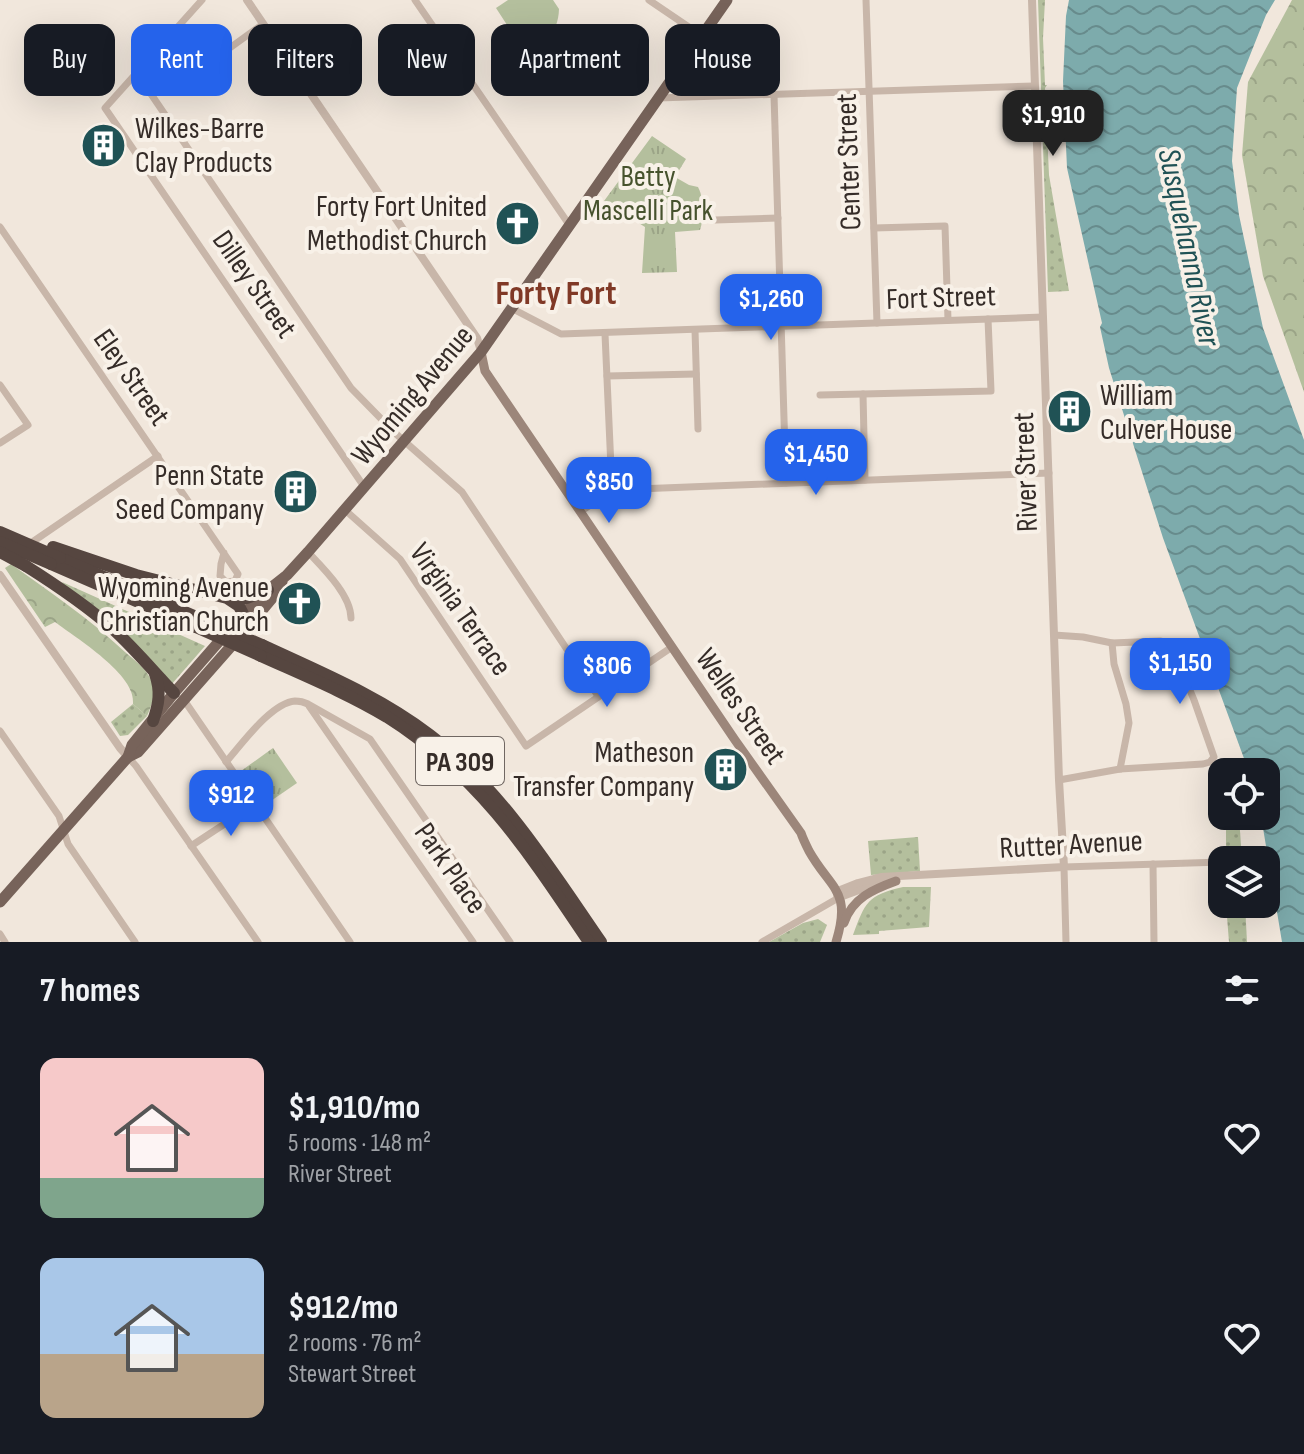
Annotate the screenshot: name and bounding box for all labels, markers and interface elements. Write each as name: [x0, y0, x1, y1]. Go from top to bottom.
chip: Buy: [24, 24, 115, 96]
chip: Rent: [131, 24, 232, 96]
chip: Filters: [248, 24, 362, 96]
chip: New: [378, 24, 475, 96]
chip: Apartment: [491, 24, 649, 96]
chip: House: [665, 24, 780, 96]
pin: $1,910: [988, 90, 1118, 158]
street label: Center Street: [829, 93, 869, 231]
text: $1,910: [1021, 100, 1085, 131]
place label: Wilkes-Barre Clay Products: [135, 111, 273, 181]
building icon: Wilkes-Barre Clay Products: [80, 121, 128, 169]
water label: Susquehanna River: [1149, 145, 1229, 351]
park label: Betty Mascelli Park: [583, 159, 714, 229]
place label: Forty Fort United Methodist Church: [307, 189, 487, 259]
church icon: Forty Fort United Methodist Church: [494, 199, 542, 247]
street label: Dilley Street: [204, 224, 304, 345]
district label: Forty Fort: [496, 273, 616, 314]
pin: $1,260: [706, 274, 836, 342]
street label: Fort Street: [886, 278, 996, 318]
text: $1,260: [738, 284, 804, 315]
street label: Wyoming Avenue: [344, 319, 481, 473]
street label: Eley Street: [85, 322, 177, 433]
place label: William Culver House: [1100, 378, 1232, 448]
building icon: William Culver House: [1045, 388, 1093, 436]
street label: River Street: [1006, 412, 1046, 532]
pin: $1,450: [751, 429, 881, 497]
text: $1,450: [783, 439, 849, 470]
pin: $850: [562, 457, 656, 525]
place label: Penn State Seed Company: [116, 458, 264, 528]
text: $850: [584, 467, 634, 498]
building icon: Penn State Seed Company: [271, 468, 319, 516]
street label: Virginia Terrace: [401, 536, 519, 683]
place label: Wyoming Avenue Christian Church: [98, 570, 269, 640]
church icon: Wyoming Avenue Christian Church: [276, 580, 324, 628]
pin: $1,150: [1115, 638, 1245, 706]
pin: $806: [560, 641, 654, 709]
street label: Welles Street: [687, 642, 793, 771]
text: $1,150: [1148, 648, 1212, 679]
text: $806: [582, 651, 632, 682]
place label: Matheson Transfer Company: [513, 735, 694, 805]
road number: PA 309: [416, 737, 504, 785]
building icon: Matheson Transfer Company: [701, 745, 749, 793]
map controls: [1208, 758, 1280, 918]
button: locate: [1208, 758, 1280, 830]
pin: $912: [184, 770, 278, 838]
text: $912: [207, 780, 255, 811]
street label: Park Place: [406, 816, 494, 921]
street label: Rutter Avenue: [999, 823, 1144, 867]
button: layers: [1208, 846, 1280, 918]
icon: filters: [1220, 968, 1264, 1012]
text: 7 homes: [40, 970, 140, 1011]
text: $1,910/mo: [288, 1087, 420, 1128]
icon: home: [104, 1090, 200, 1186]
icon: heart: [1220, 1116, 1264, 1160]
text: 5 rooms · 148 m²: [288, 1128, 431, 1159]
text: River Street: [288, 1159, 392, 1190]
text: $912/mo: [288, 1287, 398, 1328]
icon: home: [104, 1290, 200, 1386]
icon: heart: [1220, 1316, 1264, 1360]
text: 2 rooms · 76 m²: [288, 1328, 422, 1359]
text: Stewart Street: [288, 1359, 416, 1390]

